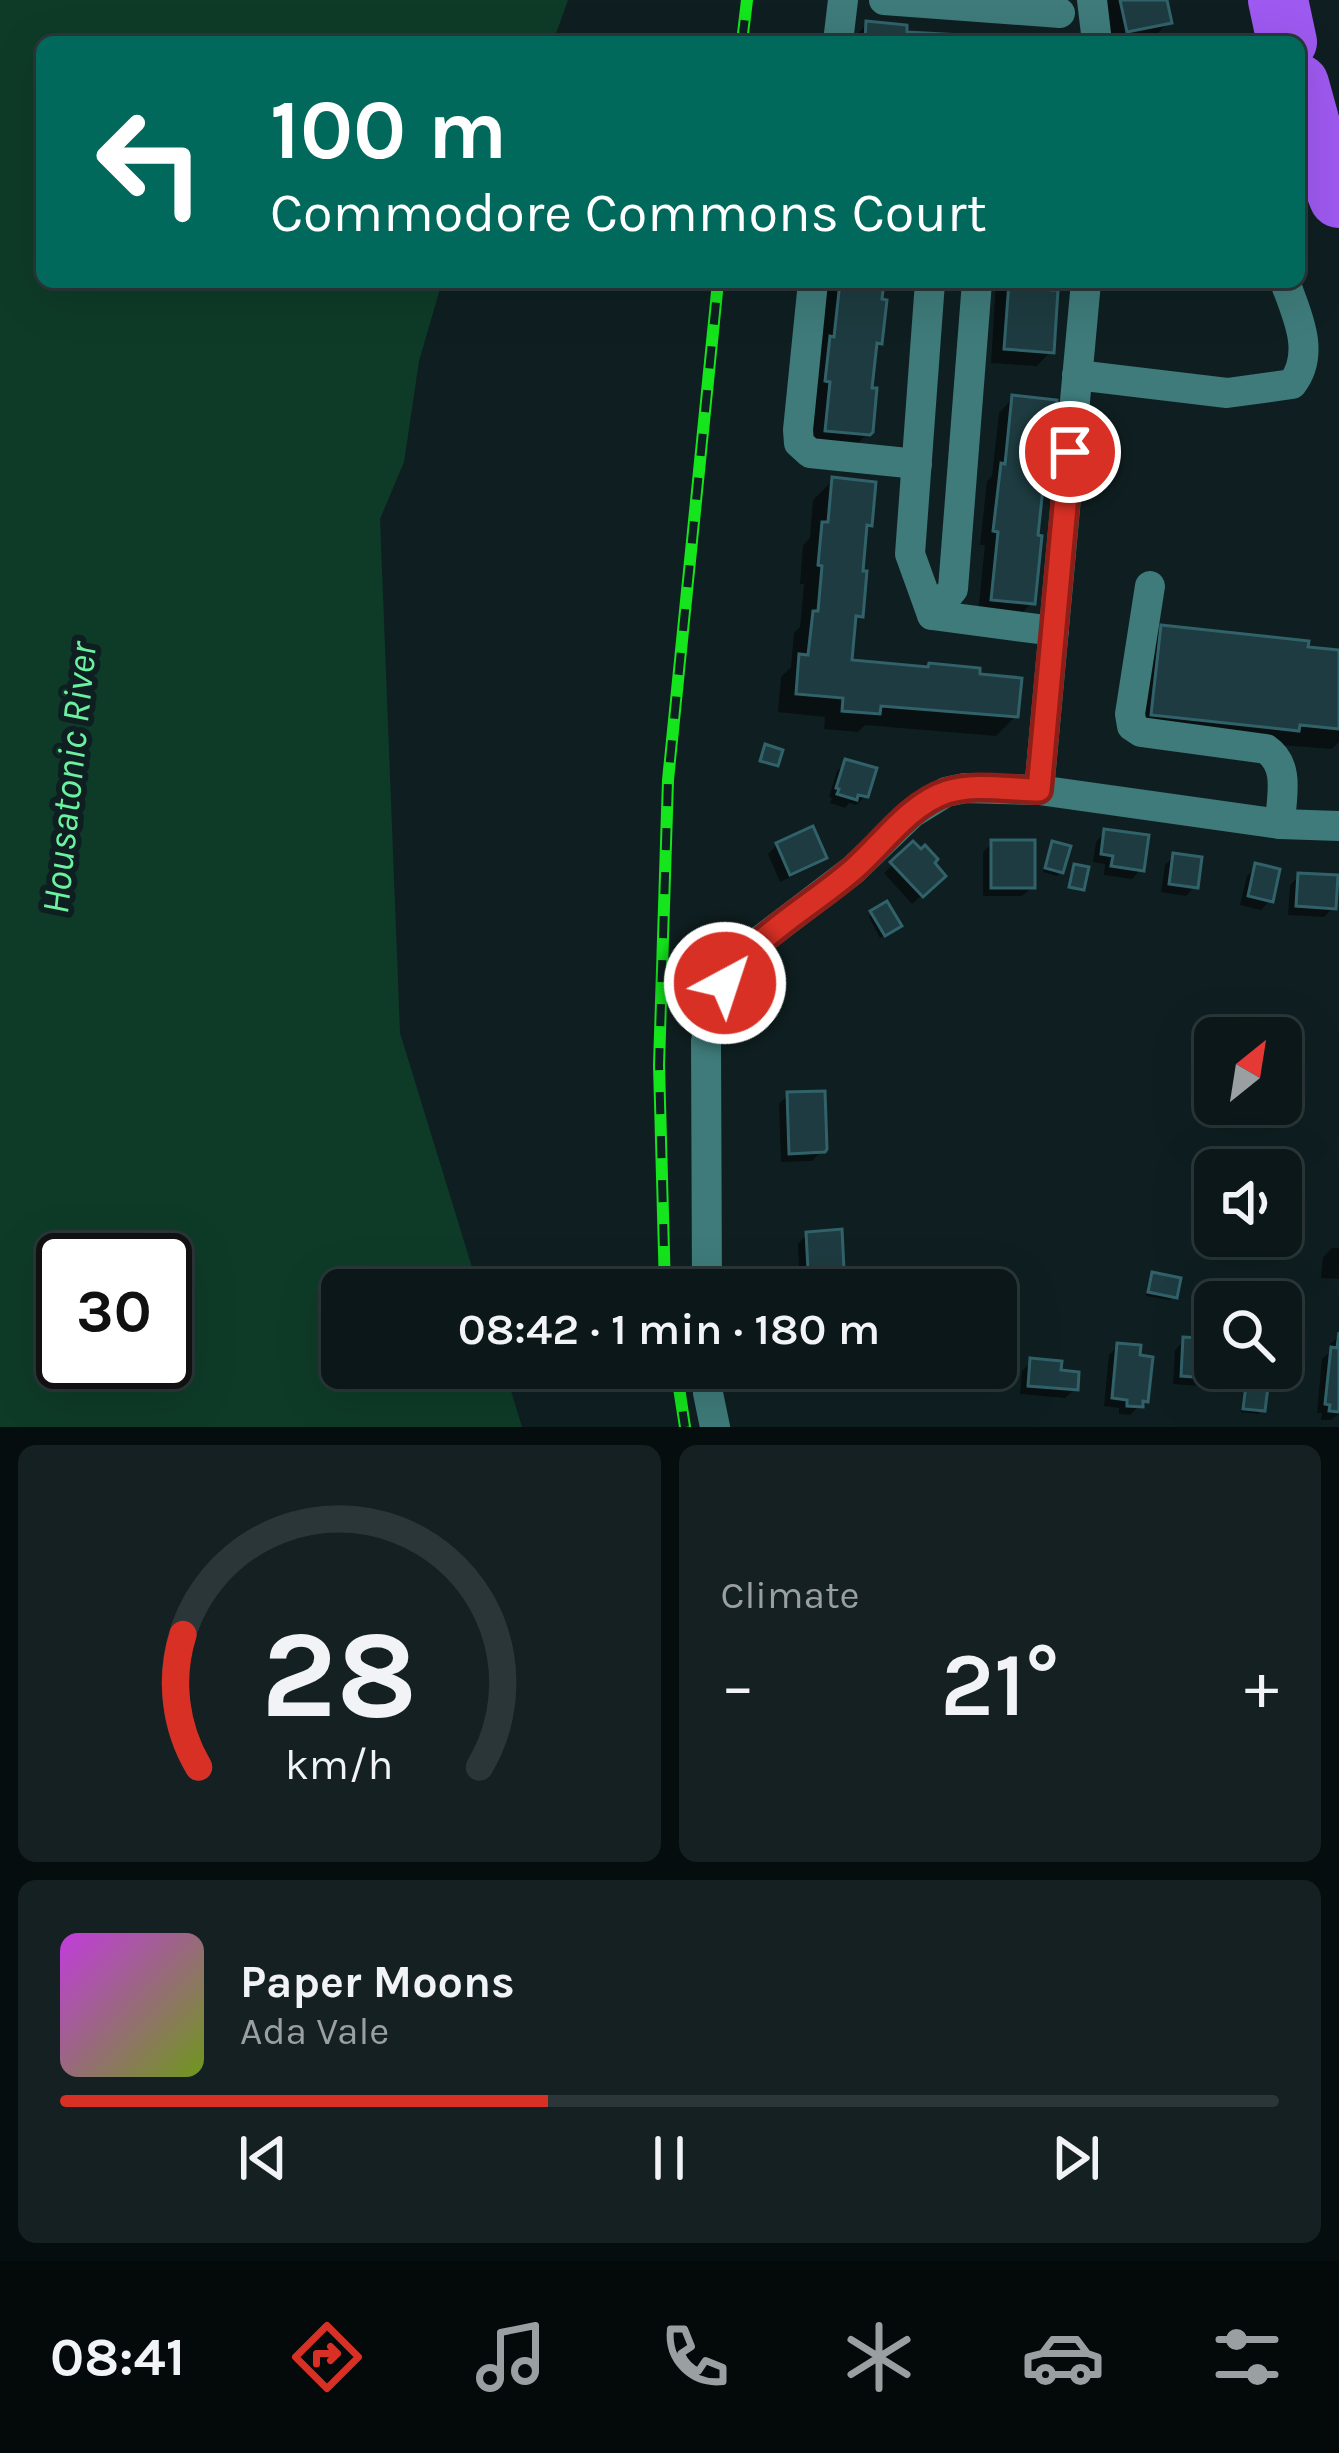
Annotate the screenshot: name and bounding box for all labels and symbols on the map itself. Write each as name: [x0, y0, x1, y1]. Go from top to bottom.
pin: [1019, 401, 1121, 503]
water label: Housatonic River: [32, 638, 106, 916]
position arrow: [662, 920, 788, 1046]
north arrow: [1194, 1017, 1302, 1125]
speed limit sign: 30: [36, 1233, 192, 1389]

